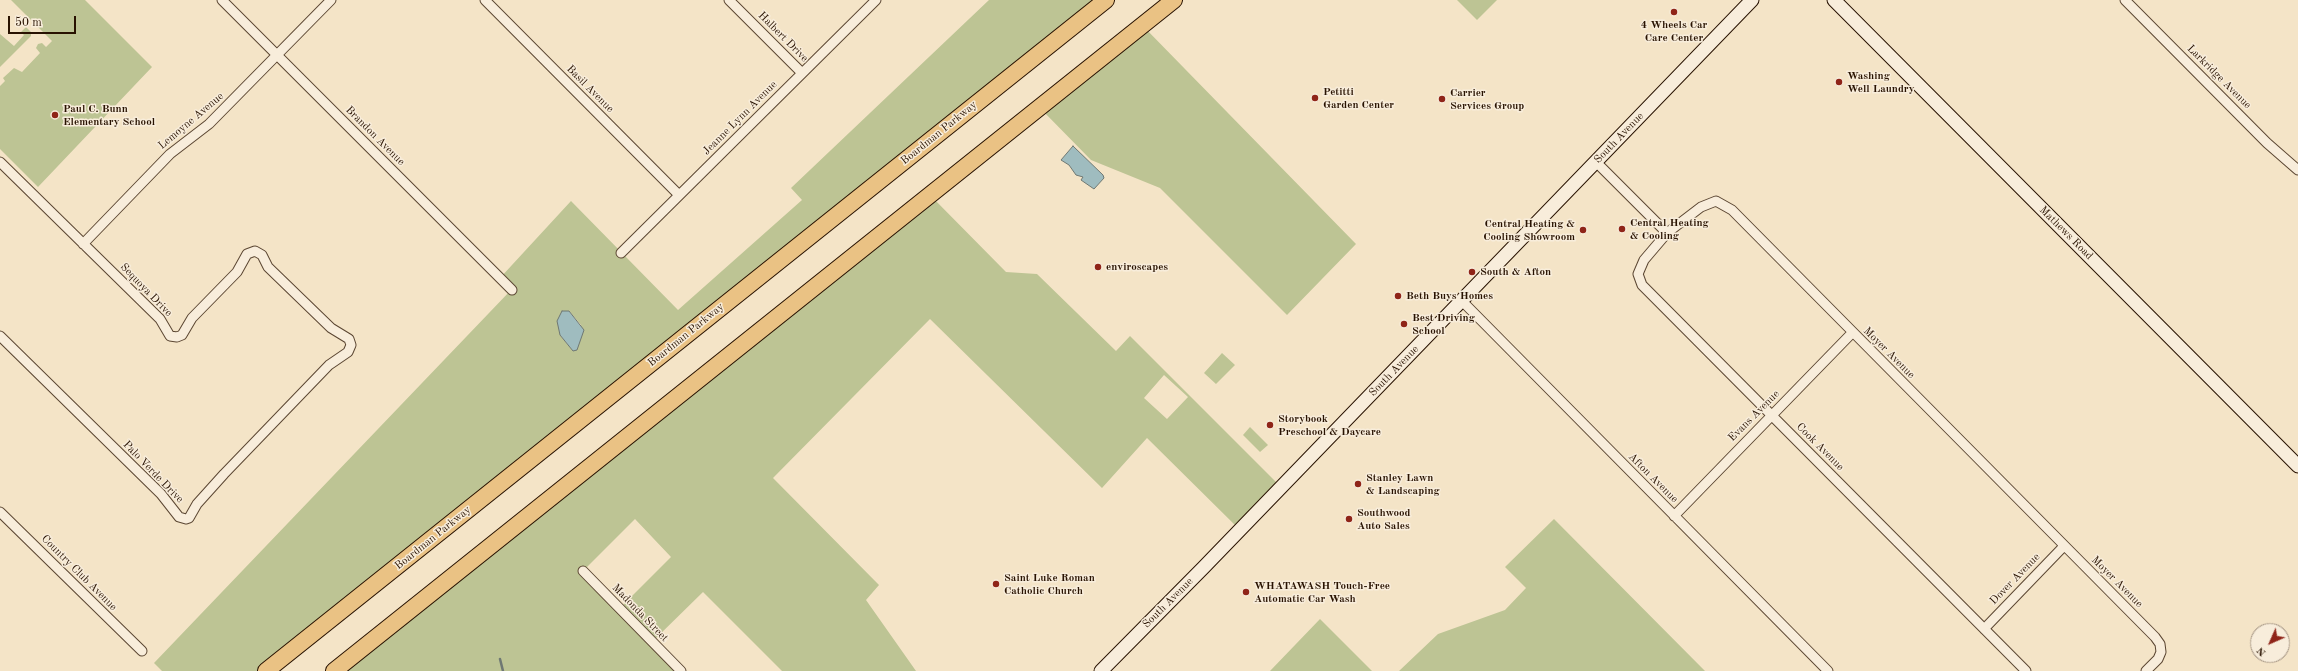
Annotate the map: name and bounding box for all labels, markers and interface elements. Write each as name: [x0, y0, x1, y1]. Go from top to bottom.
marker: 4 Wheels Car Care Center: [1669, 7, 1679, 17]
scale bar: [10, 8, 78, 34]
street label: Halbert Drive: [755, 9, 811, 65]
text: 50 m: [15, 17, 42, 29]
place label: 4 Wheels Car Care Center: [1641, 18, 1707, 44]
street label: Larkridge Avenue: [2184, 42, 2254, 112]
street label: Basil Avenue: [563, 62, 617, 116]
place label: Washing Well Laundry: [1847, 69, 1914, 95]
marker: Washing Well Laundry: [1834, 77, 1844, 87]
street label: Jeanne Lynn Avenue: [700, 78, 780, 158]
place label: Petitti Garden Center: [1323, 85, 1394, 111]
place label: Carrier Services Group: [1450, 86, 1524, 112]
street label: Lemoyne Avenue: [156, 90, 226, 152]
marker: Petitti Garden Center: [1310, 93, 1320, 103]
marker: Carrier Services Group: [1437, 94, 1447, 104]
street label: Boardman Parkway: [898, 98, 980, 168]
place label: Paul C. Bunn Elementary School: [63, 102, 155, 128]
street label: Brandon Avenue: [343, 104, 407, 168]
marker: Paul C. Bunn Elementary School: [50, 110, 60, 120]
street label: South Avenue: [1591, 110, 1647, 166]
street label: Mathews Road: [2036, 203, 2096, 263]
place label: Central Heating & Cooling: [1630, 216, 1709, 242]
place label: Central Heating & Cooling Showroom: [1483, 217, 1575, 243]
marker: Central Heating & Cooling: [1617, 224, 1627, 234]
marker: Central Heating & Cooling Showroom: [1578, 225, 1588, 235]
place label: enviroscapes: [1106, 260, 1168, 274]
street label: Sequoya Drive: [117, 261, 175, 319]
marker: enviroscapes: [1093, 262, 1103, 272]
place label: South & Afton: [1480, 265, 1551, 279]
marker: South & Afton: [1467, 267, 1477, 277]
place label: Beth Buys Homes: [1406, 289, 1493, 303]
marker: Beth Buys Homes: [1393, 291, 1403, 301]
street label: Boardman Parkway: [645, 300, 727, 370]
place label: Best Driving School: [1412, 311, 1475, 337]
marker: Best Driving School: [1399, 319, 1409, 329]
street label: Moyer Avenue: [1860, 324, 1918, 382]
street label: South Avenue: [1366, 343, 1422, 399]
street label: Evans Avenue: [1726, 388, 1782, 444]
place label: Storybook Preschool & Daycare: [1278, 412, 1381, 438]
marker: Storybook Preschool & Daycare: [1265, 420, 1275, 430]
street label: Cook Avenue: [1793, 420, 1847, 474]
street label: Palo Verde Drive: [120, 438, 186, 506]
street label: Afton Avenue: [1625, 450, 1681, 506]
place label: Stanley Lawn & Landscaping: [1366, 471, 1440, 497]
marker: Stanley Lawn & Landscaping: [1353, 479, 1363, 489]
street label: Boardman Parkway: [392, 503, 474, 573]
place label: Southwood Auto Sales: [1357, 506, 1411, 532]
marker: Southwood Auto Sales: [1344, 514, 1354, 524]
street label: Country Club Avenue: [38, 532, 120, 614]
street label: Dover Avenue: [1987, 551, 2043, 607]
street label: Moyer Avenue: [2088, 553, 2146, 611]
place label: Saint Luke Roman Catholic Church: [1004, 571, 1095, 597]
street label: South Avenue: [1140, 575, 1196, 631]
marker: Saint Luke Roman Catholic Church: [991, 579, 1001, 589]
place label: WHATAWASH Touch-Free Automatic Car Wash: [1254, 579, 1390, 605]
street label: Madonda Street: [609, 581, 671, 645]
marker: WHATAWASH Touch-Free Automatic Car Wash: [1241, 587, 1251, 597]
north arrow: [2250, 623, 2290, 663]
text: N: [2255, 644, 2269, 658]

